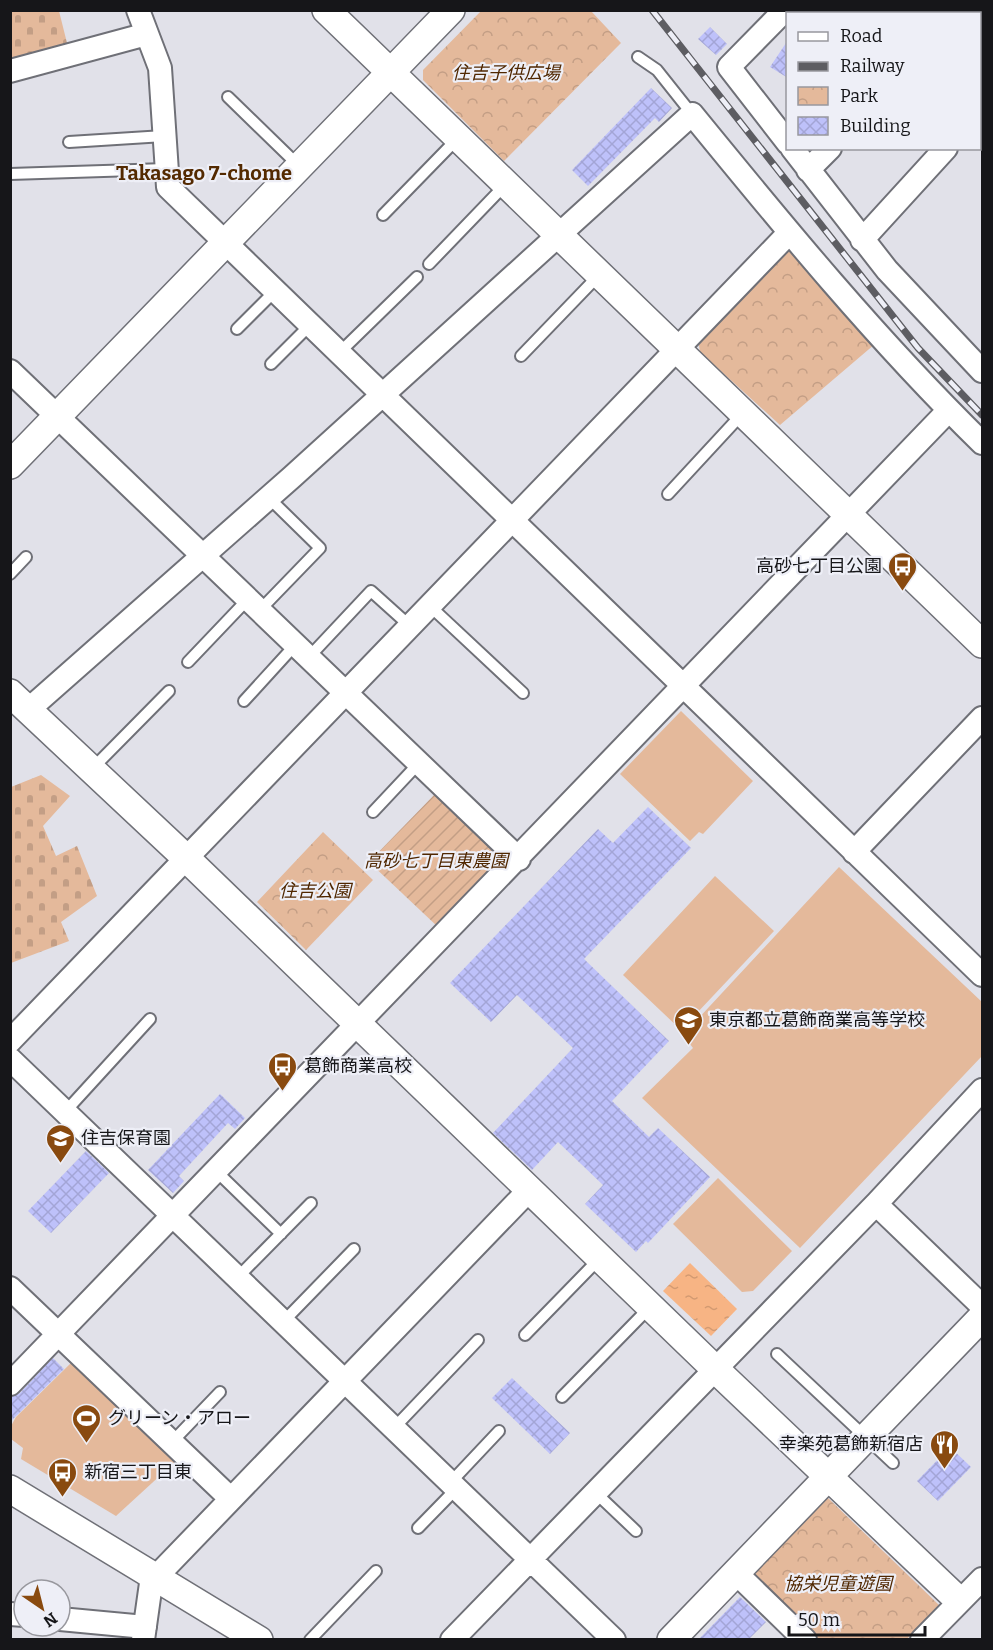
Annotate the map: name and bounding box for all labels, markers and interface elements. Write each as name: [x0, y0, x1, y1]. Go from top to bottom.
legend: [786, 12, 981, 150]
text: Road: [840, 25, 883, 47]
text: Railway: [840, 55, 905, 77]
park label: 住吉子供広場: [452, 62, 562, 84]
text: Park: [840, 85, 879, 107]
text: Building: [840, 115, 911, 137]
district label: Takasago 7-chome: [116, 161, 292, 185]
bus stop icon: 高砂七丁目公園: [887, 550, 919, 592]
place label: 高砂七丁目公園: [756, 555, 882, 577]
park label: 高砂七丁目東農園: [364, 850, 511, 872]
park label: 住吉公園: [279, 880, 354, 902]
school or university icon: 東京都立葛飾商業高等学校: [672, 1004, 704, 1046]
place label: 東京都立葛飾商業高等学校: [709, 1009, 925, 1031]
bus stop icon: 葛飾商業高校: [267, 1050, 299, 1092]
place label: 葛飾商業高校: [304, 1055, 412, 1077]
school or university icon: 住吉保育園: [44, 1122, 76, 1164]
place label: 住吉保育園: [81, 1127, 171, 1149]
sports icon: グリーン・アロー: [71, 1402, 103, 1444]
place label: グリーン・アロー: [108, 1407, 251, 1429]
restaurant icon: 幸楽苑葛飾新宿店: [928, 1428, 960, 1470]
place label: 幸楽苑葛飾新宿店: [779, 1433, 923, 1455]
bus stop icon: 新宿三丁目東: [47, 1456, 79, 1498]
place label: 新宿三丁目東: [84, 1461, 192, 1483]
park label: 協栄児童遊園: [784, 1573, 895, 1595]
north arrow: [12, 1578, 72, 1638]
scale bar: [789, 1599, 926, 1637]
text: N: [40, 1609, 61, 1631]
text: 50 m: [798, 1609, 840, 1631]

